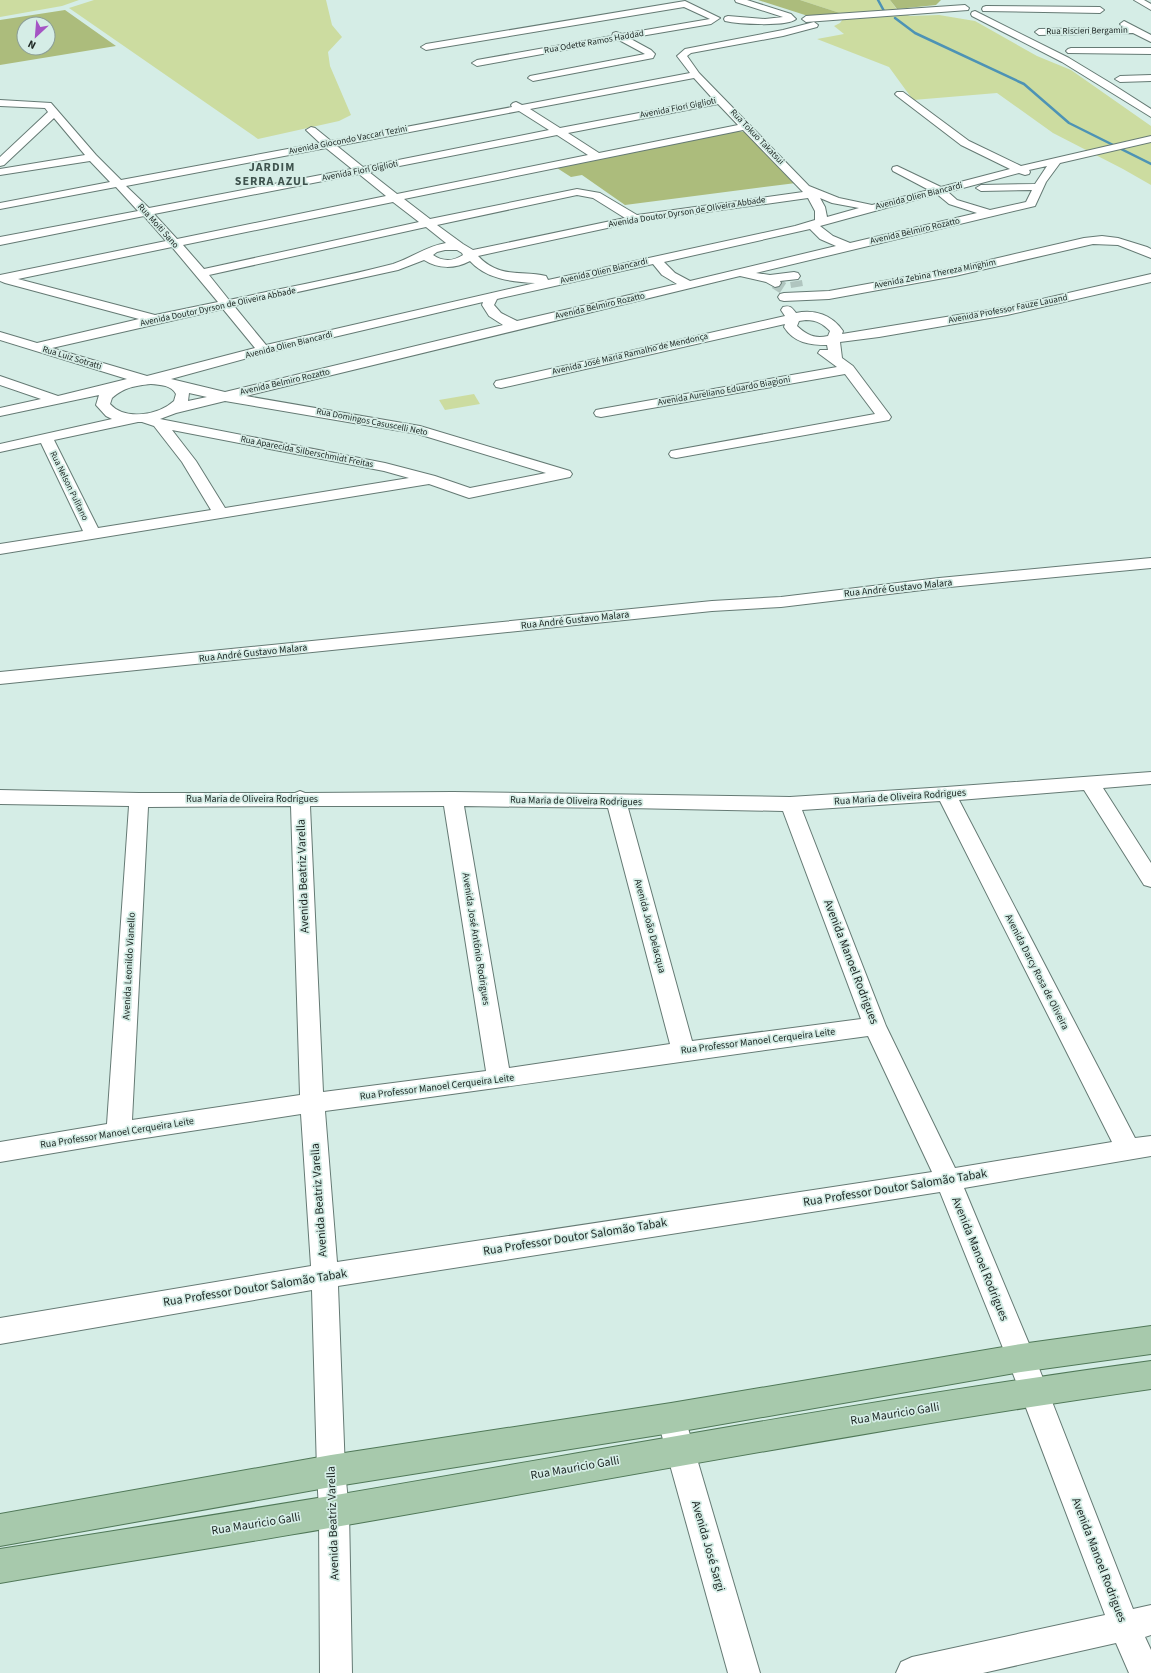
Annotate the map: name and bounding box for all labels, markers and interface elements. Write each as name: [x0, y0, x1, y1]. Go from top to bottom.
north arrow: [16, 16, 56, 56]
street label: Rua Riscieri Bergamin: [1046, 24, 1128, 38]
street label: Rua Odette Ramos Haddad: [543, 27, 645, 57]
text: N: [25, 36, 38, 53]
street label: Avenida Fiori Giglioti: [639, 94, 717, 122]
street label: Rua Tokuo Takatsui: [727, 106, 787, 168]
street label: Avenida Giocondo Vaccari Tezini: [288, 122, 408, 158]
street label: Avenida Fiori Giglioti: [321, 157, 399, 185]
district label: JARDIM SERRA AZUL: [235, 159, 309, 190]
street label: Avenida Olien Biancardi: [874, 179, 964, 213]
street label: Avenida Doutor Dyrson de Oliveira Abbade: [608, 193, 767, 231]
street label: Rua Moiti Sano: [134, 201, 182, 251]
street label: Avenida Belmiro Rozatto: [869, 214, 961, 248]
street label: Avenida Olien Biancardi: [559, 255, 649, 287]
street label: Avenida Zebina Thereza Minghim: [873, 256, 997, 292]
street label: Avenida Doutor Dyrson de Oliveira Abbade: [139, 284, 297, 330]
street label: Avenida Belmiro Rozatto: [554, 289, 646, 323]
street label: Avenida Professor Fauze Lauand: [947, 291, 1069, 327]
street label: Avenida Olien Biancardi: [244, 328, 334, 362]
street label: Avenida José Maria Ramalho de Mendonça: [551, 330, 709, 378]
street label: Rua Luiz Sotratti: [41, 343, 103, 373]
street label: Avenida Belmiro Rozatto: [239, 365, 331, 399]
street label: Avenida Aureliano Eduardo Biagioni: [657, 373, 791, 409]
street label: Rua Domingos Casuscelli Neto: [315, 405, 429, 439]
street label: Rua Aparecida Silberschmidt Freitas: [239, 433, 375, 471]
street label: Rua Nelson Pulitano: [46, 449, 92, 523]
street label: Rua André Gustavo Malara: [843, 575, 953, 601]
street label: Rua André Gustavo Malara: [520, 607, 630, 633]
street label: Rua André Gustavo Malara: [198, 640, 308, 666]
street label: Rua Maria de Oliveira Rodrigues: [834, 785, 966, 809]
street label: Rua Maria de Oliveira Rodrigues: [186, 792, 318, 806]
street label: Rua Maria de Oliveira Rodrigues: [510, 793, 642, 809]
street label: Avenida Beatriz Varella: [293, 819, 313, 933]
street label: Avenida José Antônio Rodrigues: [459, 872, 493, 1006]
street label: Avenida João Delacqua: [631, 877, 669, 975]
street label: Avenida Manoel Rodrigues: [819, 897, 883, 1027]
street label: Avenida Leonildo Vianello: [119, 912, 139, 1020]
street label: Avenida Darcy Rosa de Oliveira: [1002, 912, 1072, 1032]
street label: Rua Professor Manoel Cerqueira Leite: [680, 1025, 836, 1057]
street label: Rua Professor Manoel Cerqueira Leite: [359, 1071, 515, 1103]
street label: Rua Professor Manoel Cerqueira Leite: [39, 1114, 195, 1152]
street label: Avenida Beatriz Varella: [307, 1142, 331, 1258]
street label: Rua Professor Doutor Salomão Tabak: [802, 1165, 988, 1211]
street label: Avenida Manoel Rodrigues: [947, 1194, 1013, 1324]
street label: Rua Professor Doutor Salomão Tabak: [482, 1214, 668, 1260]
street label: Rua Professor Doutor Salomão Tabak: [162, 1265, 348, 1311]
street label: Rua Mauricio Galli: [849, 1399, 941, 1429]
street label: Rua Mauricio Galli: [529, 1452, 621, 1484]
street label: Avenida Beatriz Varella: [323, 1466, 343, 1580]
street label: Avenida Manoel Rodrigues: [1067, 1495, 1131, 1625]
street label: Avenida José Sargi: [687, 1499, 729, 1593]
street label: Rua Mauricio Galli: [210, 1509, 302, 1539]

